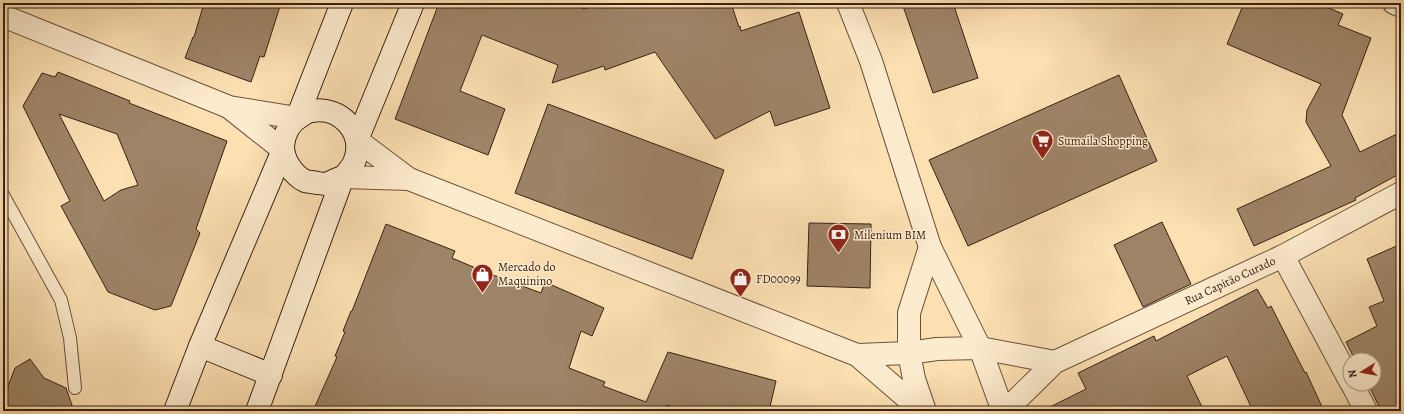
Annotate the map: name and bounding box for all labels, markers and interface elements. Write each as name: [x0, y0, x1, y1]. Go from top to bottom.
supermarket icon: Sumaila Shopping: [1030, 128, 1056, 161]
place label: Sumaila Shopping: [1058, 133, 1148, 149]
bank icon: Milenium BIM: [826, 222, 852, 255]
place label: Milenium BIM: [854, 227, 926, 243]
street label: Rua Capitão Curado: [1182, 253, 1278, 309]
place label: Mercado do Maquinino: [498, 259, 556, 289]
shop icon: Mercado do Maquinino: [469, 261, 495, 294]
shop icon: FD00099: [728, 266, 754, 299]
place label: FD00099: [756, 271, 801, 287]
north arrow: [1342, 352, 1382, 392]
text: N: [1345, 368, 1361, 379]

